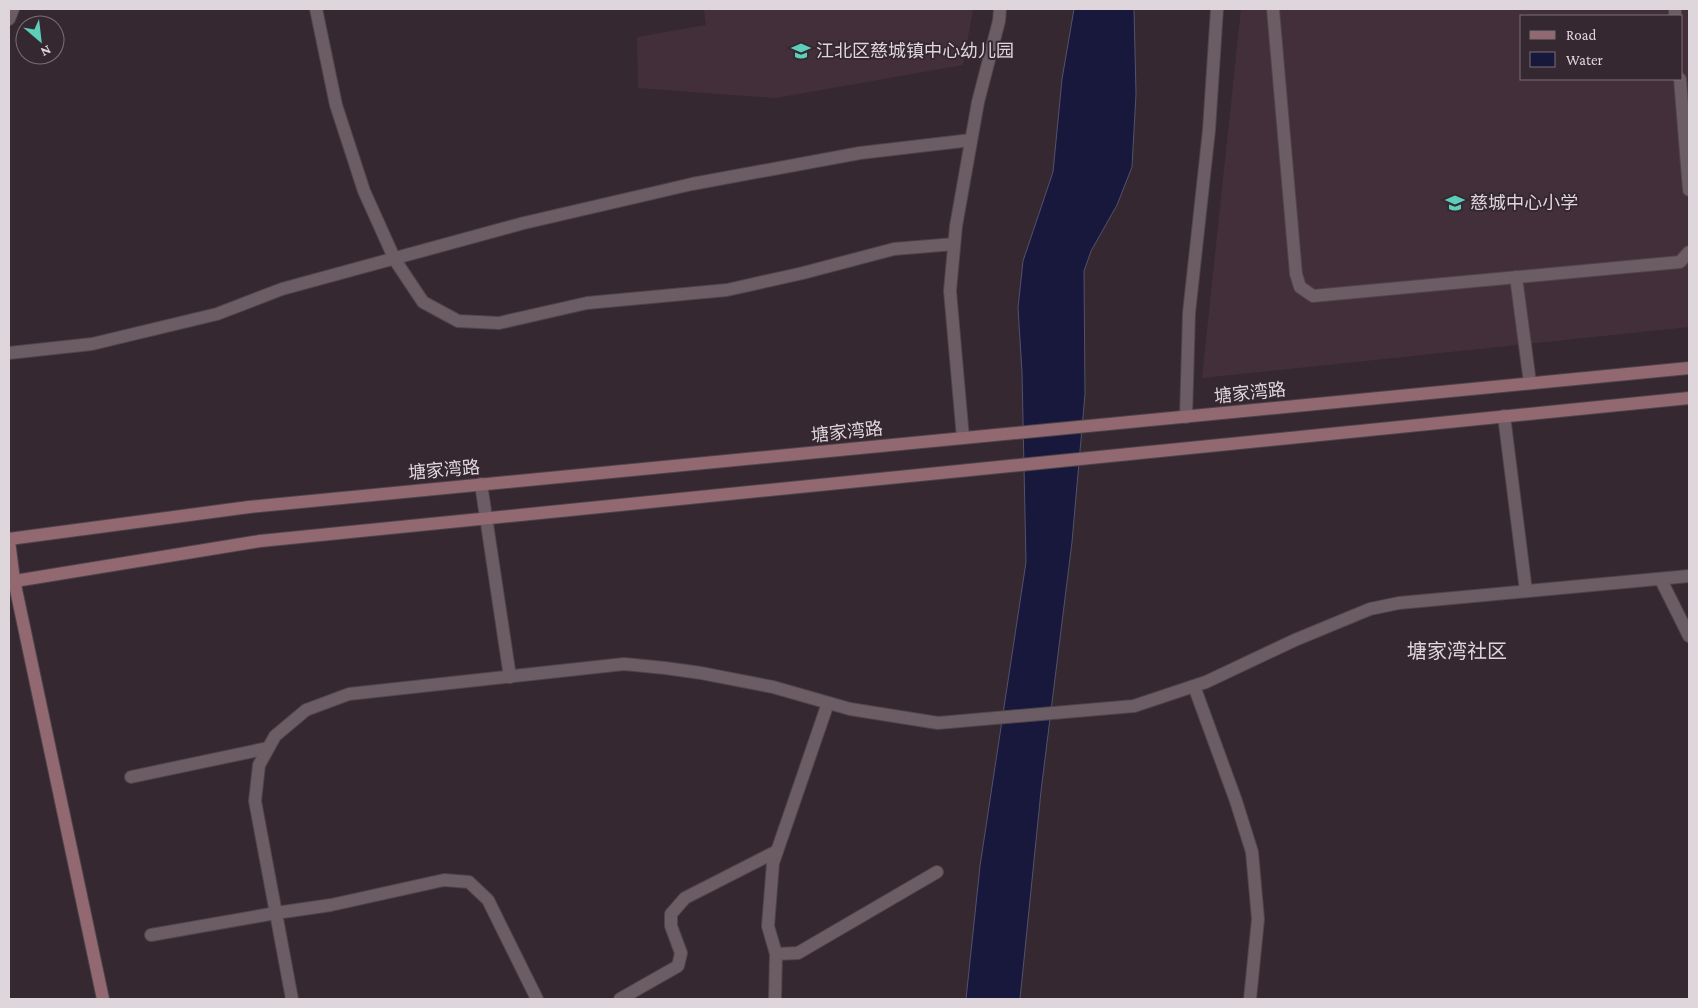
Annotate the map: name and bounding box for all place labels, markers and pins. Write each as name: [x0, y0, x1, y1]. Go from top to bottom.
school or university icon: 江北区慈城镇中心幼儿园: [790, 40, 812, 62]
place label: 江北区慈城镇中心幼儿园: [816, 41, 1014, 61]
school or university icon: 慈城中心小学: [1444, 192, 1466, 214]
place label: 慈城中心小学: [1470, 193, 1578, 213]

